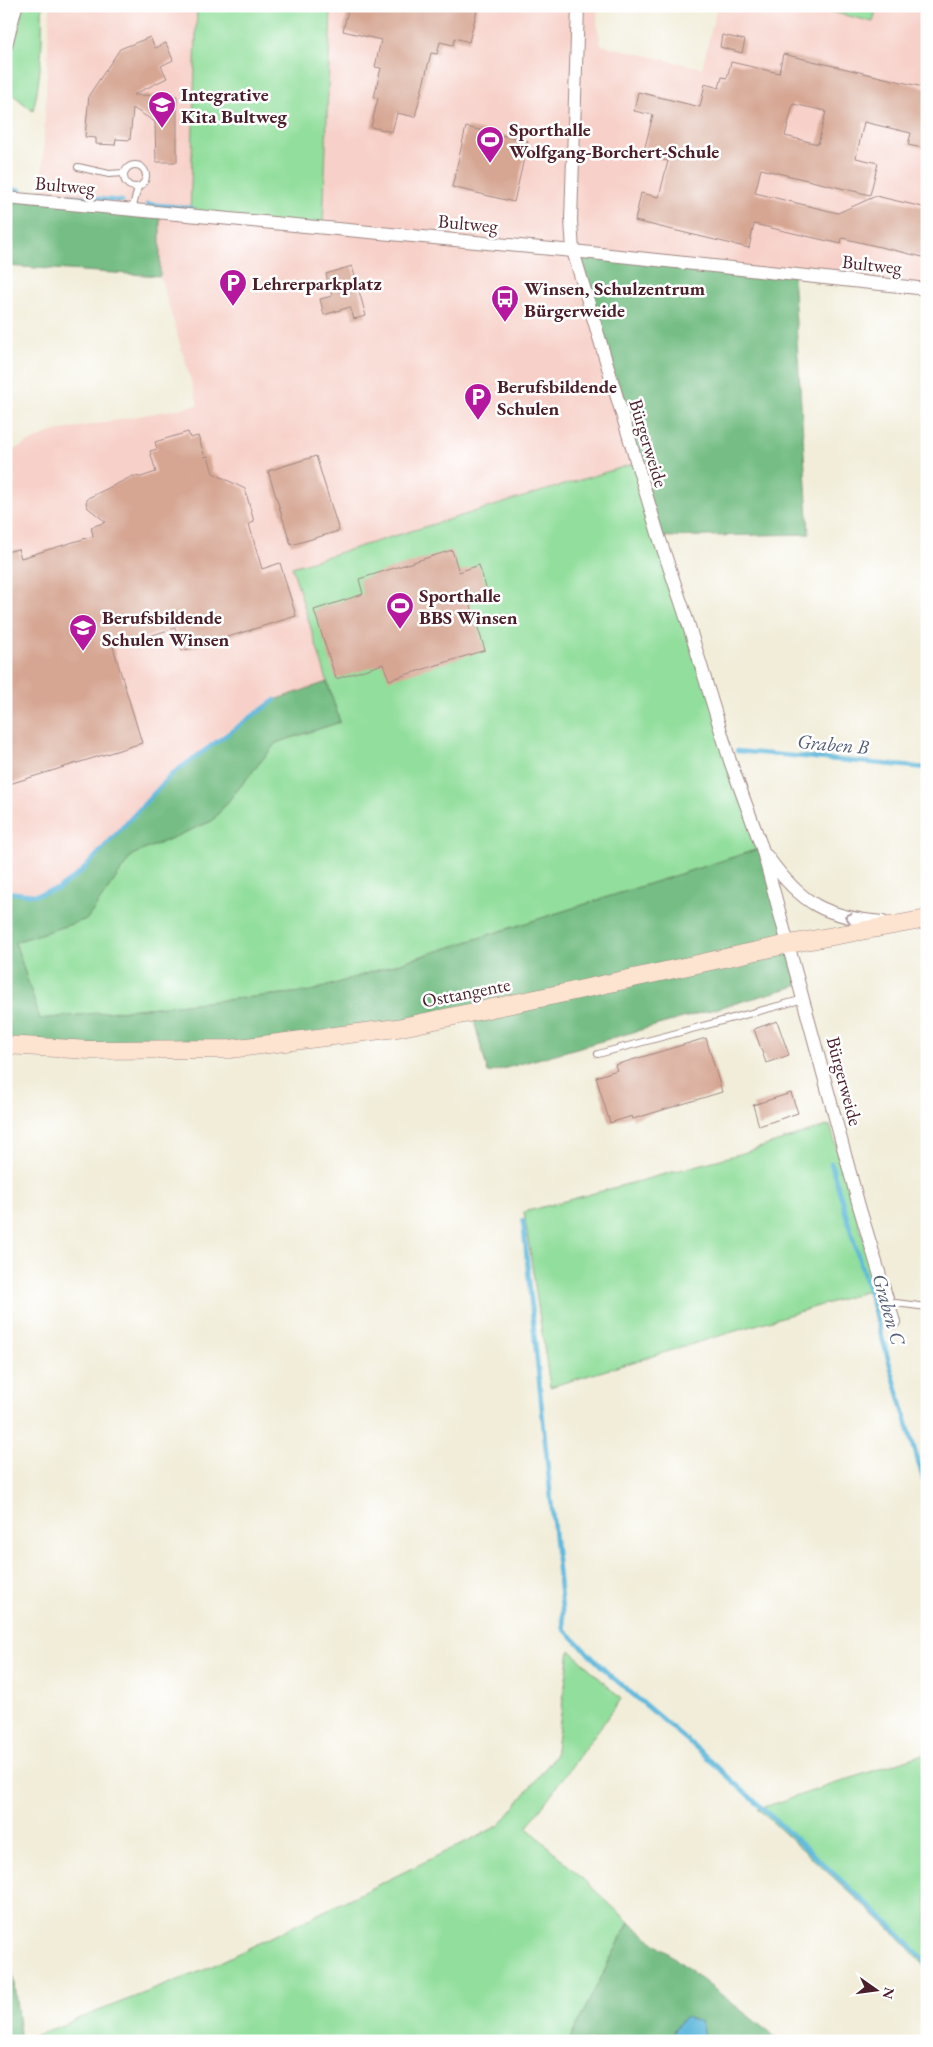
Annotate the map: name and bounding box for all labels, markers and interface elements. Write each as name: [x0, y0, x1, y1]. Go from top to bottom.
place label: Integrative Kita Bultweg: [181, 82, 288, 129]
school or university icon: Integrative Kita Bultweg: [147, 90, 177, 129]
place label: Sporthalle Wolfgang-Borchert-Schule: [509, 117, 719, 164]
sports icon: Sporthalle Wolfgang-Borchert-Schule: [475, 125, 505, 164]
street label: Bultweg: [34, 170, 97, 201]
street label: Bultweg: [437, 208, 500, 239]
street label: Bultweg: [841, 249, 904, 280]
parking icon: Lehrerparkplatz: [218, 268, 248, 307]
place label: Lehrerparkplatz: [252, 271, 382, 296]
place label: Winsen, Schulzentrum Bürgerweide: [524, 276, 706, 323]
bus stop icon: Winsen, Schulzentrum Bürgerweide: [490, 284, 520, 323]
place label: Berufsbildende Schulen: [497, 374, 617, 421]
parking icon: Berufsbildende Schulen: [463, 382, 493, 421]
street label: Bürgerweide: [623, 396, 674, 490]
place label: Sporthalle BBS Winsen: [419, 583, 518, 630]
sports icon: Sporthalle BBS Winsen: [385, 591, 415, 630]
place label: Berufsbildende Schulen Winsen: [102, 605, 230, 652]
school or university icon: Berufsbildende Schulen Winsen: [68, 613, 98, 652]
water label: Graben B: [796, 728, 870, 760]
one-way arrow: [844, 912, 853, 923]
street label: Osttangente: [420, 972, 512, 1013]
street label: Bürgerweide: [821, 1034, 868, 1128]
water label: Graben C: [866, 1270, 912, 1350]
north arrow: [850, 1964, 900, 2014]
text: N: [878, 1985, 899, 2001]

